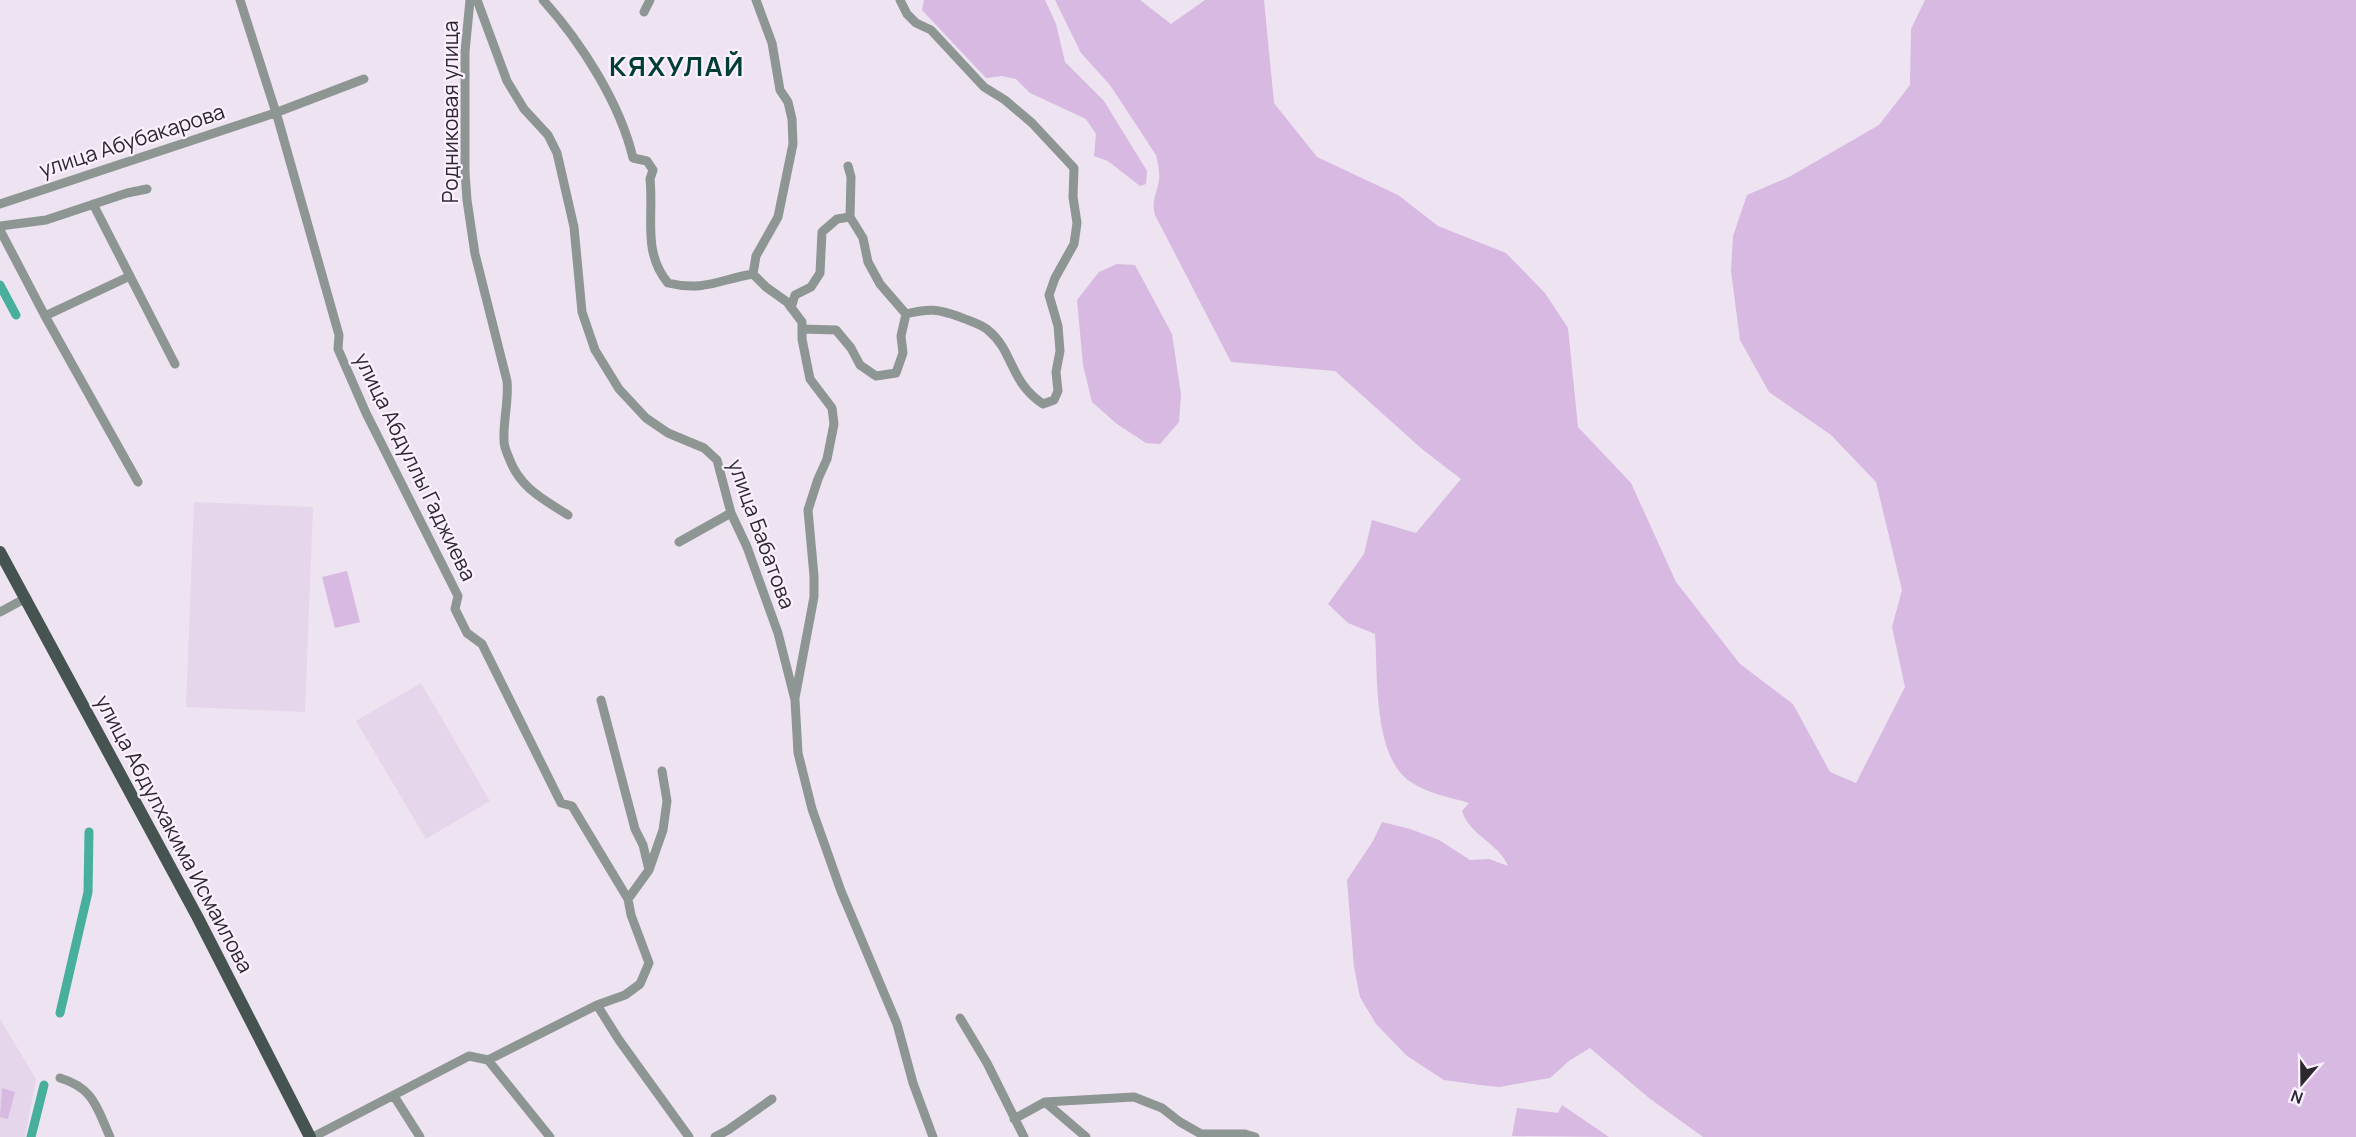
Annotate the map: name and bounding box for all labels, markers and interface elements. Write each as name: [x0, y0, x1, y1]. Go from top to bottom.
street label: Родниковая улица: [436, 21, 464, 203]
district label: КЯХУЛАЙ: [609, 47, 745, 84]
street label: улица Абубакарова: [35, 97, 228, 183]
street label: улица Абдуллы Гаджиева: [348, 348, 483, 585]
street label: улица Бабатова: [722, 455, 802, 612]
street label: улица Абдулхакима Исмаилова: [90, 690, 260, 977]
north arrow: [2272, 1053, 2332, 1113]
text: N: [2288, 1085, 2306, 1109]

